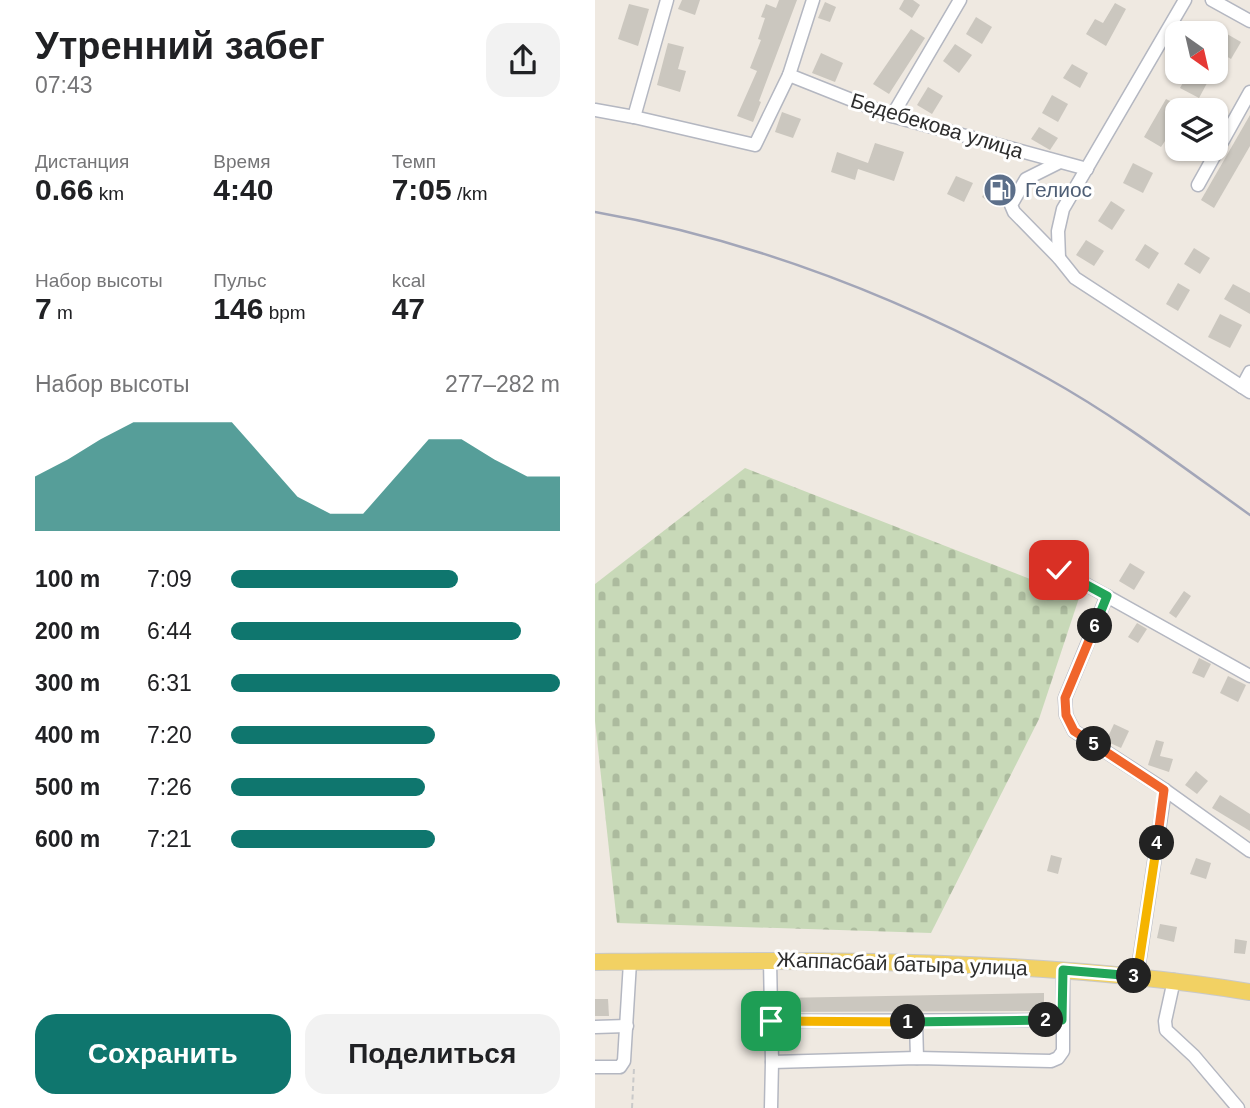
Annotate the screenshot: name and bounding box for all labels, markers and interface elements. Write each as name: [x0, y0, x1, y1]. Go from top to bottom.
north arrow: [1165, 21, 1229, 84]
map controls: [1165, 21, 1228, 161]
button: share: [486, 23, 560, 97]
text: Утренний забег: [35, 25, 325, 67]
text: 07:43: [35, 72, 93, 98]
street label: Бедебекова улица: [848, 88, 1027, 163]
button: layers: [1165, 98, 1228, 161]
text: Дистанция: [35, 151, 129, 172]
text: Время: [213, 151, 271, 172]
text: Темп: [392, 151, 436, 172]
fuel station icon: Гелиос: [981, 171, 1019, 209]
text: 0.66: [35, 173, 93, 206]
text: 4:40: [213, 173, 273, 206]
text: 7:05: [392, 173, 452, 206]
place label: Гелиос: [1025, 178, 1092, 201]
text: km: [93, 183, 124, 204]
text: /km: [452, 183, 488, 204]
text: Набор высоты: [35, 270, 163, 291]
text: Пульс: [213, 270, 267, 291]
text: kcal: [392, 270, 425, 291]
text: 7: [35, 292, 52, 325]
text: 146: [213, 292, 263, 325]
text: 47: [392, 292, 425, 325]
text: m: [52, 302, 73, 323]
text: bpm: [263, 302, 306, 323]
text: Набор высоты: [35, 371, 189, 397]
text: 277–282 m: [445, 371, 560, 397]
pin: [1029, 540, 1089, 600]
icon: check: [1040, 551, 1078, 589]
text: 100 m: [35, 566, 100, 592]
text: 7:09: [147, 566, 192, 592]
pin: 6: [1077, 608, 1113, 644]
text: 6: [1089, 615, 1100, 636]
text: 200 m: [35, 618, 100, 644]
text: 6:44: [147, 618, 192, 644]
text: 300 m: [35, 670, 100, 696]
text: 6:31: [147, 670, 192, 696]
text: 400 m: [35, 722, 100, 748]
text: 7:20: [147, 722, 192, 748]
pin: 5: [1077, 726, 1111, 762]
text: 5: [1088, 733, 1099, 754]
text: 500 m: [35, 774, 100, 800]
text: 7:26: [147, 774, 192, 800]
text: 600 m: [35, 826, 100, 852]
text: 7:21: [147, 826, 192, 852]
pin: 4: [1139, 826, 1175, 860]
text: 4: [1151, 832, 1162, 853]
street label: Жаппасбай батыра улица: [776, 948, 1028, 979]
pin: 3: [1117, 958, 1151, 993]
text: 3: [1128, 965, 1139, 986]
pin: [741, 991, 801, 1051]
icon: arrive: [752, 1002, 790, 1040]
pin: 2: [1029, 1002, 1063, 1038]
pin: 1: [891, 1004, 925, 1040]
text: 2: [1040, 1009, 1051, 1030]
text: 1: [902, 1011, 913, 1032]
button: Сохранить: [35, 1014, 291, 1094]
button: Поделиться: [305, 1014, 560, 1094]

